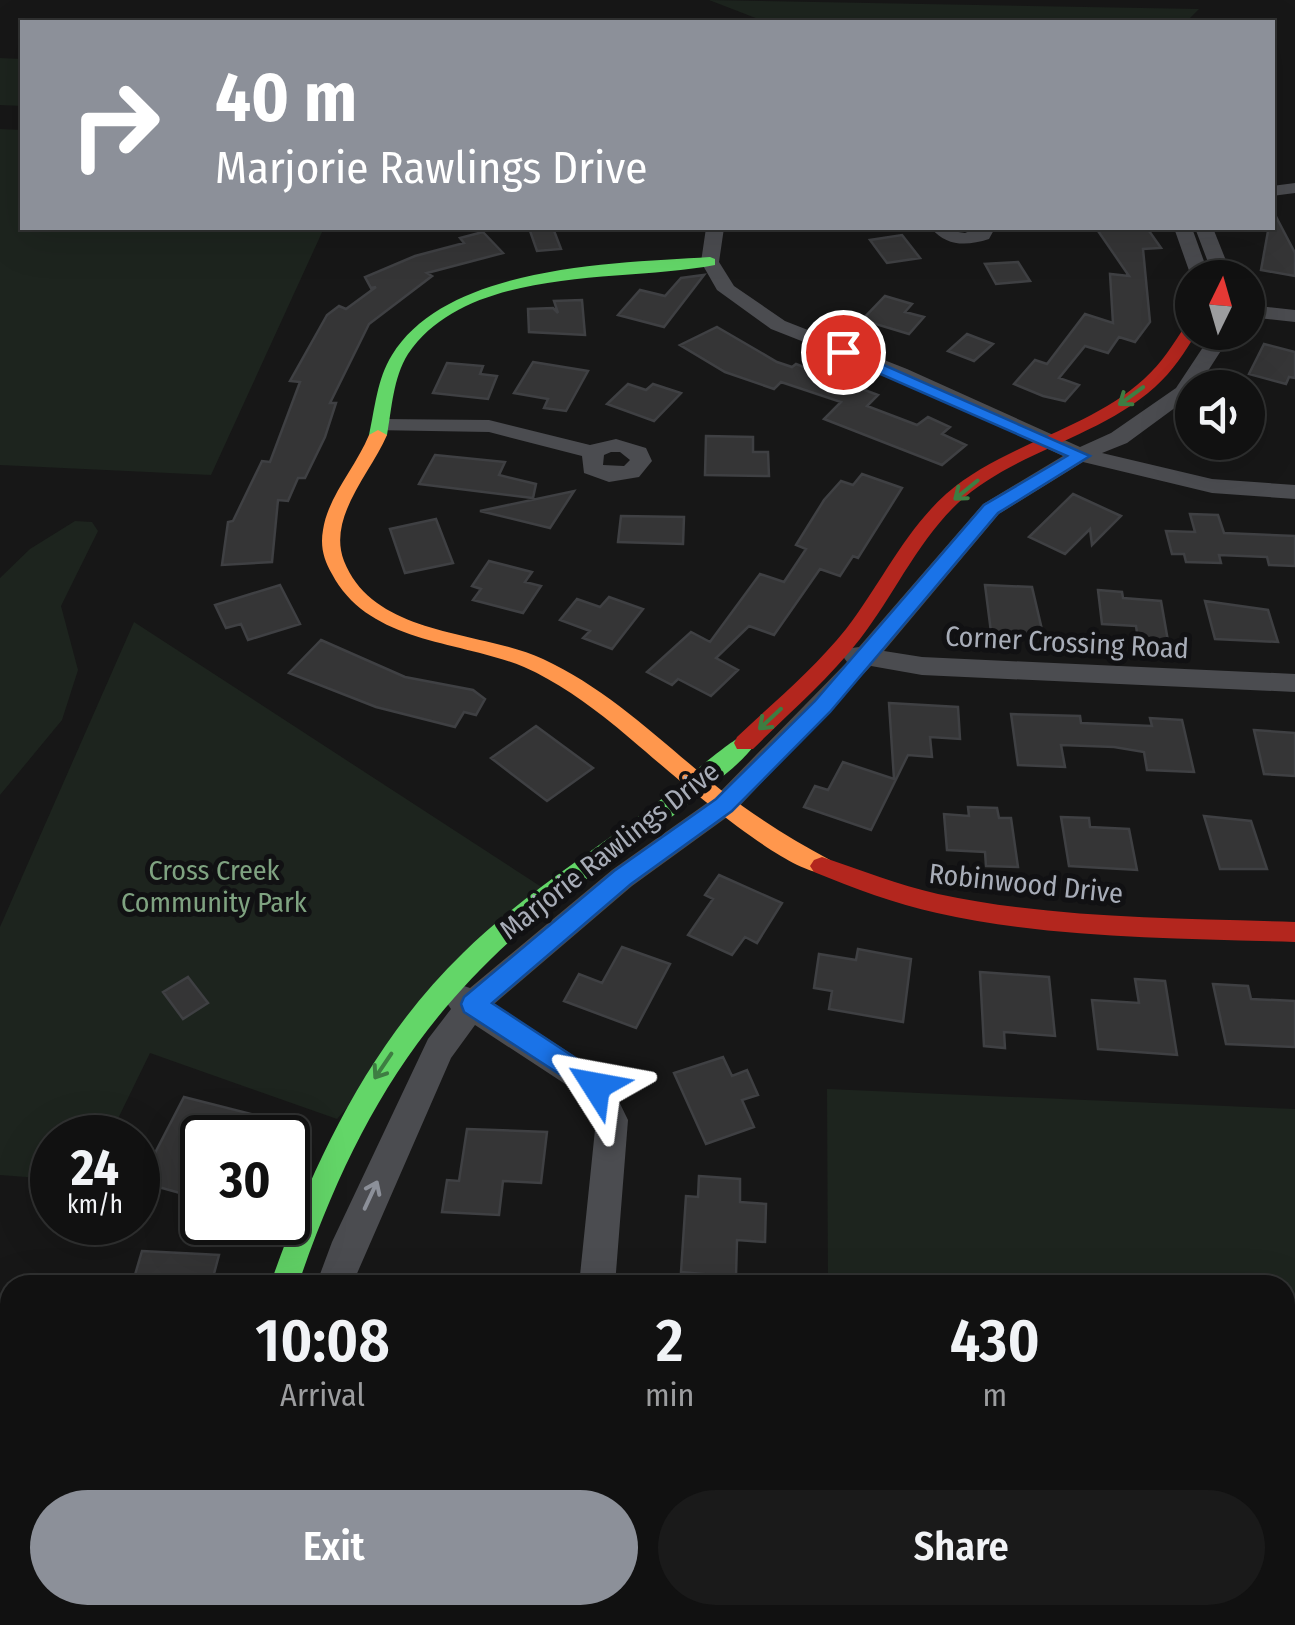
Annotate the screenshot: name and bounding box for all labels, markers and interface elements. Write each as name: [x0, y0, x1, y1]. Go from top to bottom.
text: 40 m: [215, 56, 357, 140]
icon: right: [50, 60, 180, 190]
text: Marjorie Rawlings Drive: [215, 141, 647, 195]
north arrow: [1175, 260, 1265, 350]
map controls: [1175, 260, 1265, 460]
pin: [801, 310, 886, 395]
icon: arrive: [816, 325, 871, 380]
button: sound: [1175, 370, 1265, 460]
one-way arrow: [1118, 386, 1146, 407]
one-way arrow: [953, 479, 979, 501]
street label: Corner Crossing Road: [944, 620, 1190, 665]
one-way arrow: [758, 707, 782, 731]
street label: Marjorie Rawlings Drive: [493, 755, 725, 946]
park label: Cross Creek Community Park: [121, 854, 308, 919]
street label: Robinwood Drive: [927, 857, 1125, 910]
position arrow: [544, 1034, 648, 1138]
one-way arrow: [373, 1051, 394, 1079]
speed limit sign: 30: [180, 1115, 310, 1245]
text: 24: [71, 1138, 119, 1198]
one-way arrow: [363, 1180, 381, 1211]
text: km/h: [67, 1190, 123, 1220]
text: 10:08: [255, 1305, 390, 1377]
text: 2: [656, 1305, 683, 1377]
text: 430: [950, 1305, 1040, 1377]
text: Arrival: [280, 1376, 365, 1414]
text: min: [645, 1376, 694, 1414]
text: m: [982, 1376, 1007, 1414]
button: Exit: [30, 1490, 638, 1605]
button: Share: [658, 1490, 1265, 1605]

